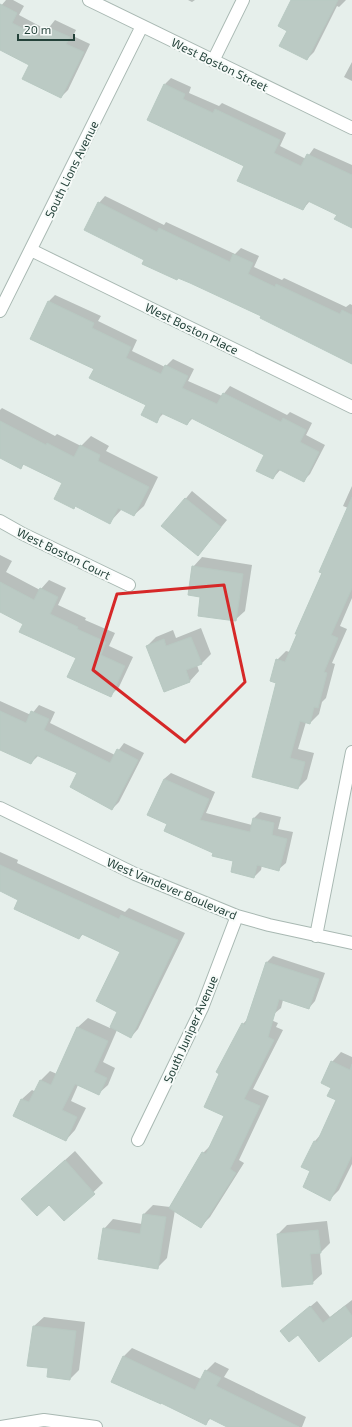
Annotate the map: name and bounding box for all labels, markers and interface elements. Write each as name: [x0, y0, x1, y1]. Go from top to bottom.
scale bar: [18, 16, 74, 42]
text: 20 m: [24, 22, 51, 36]
street label: West Boston Street: [169, 35, 271, 94]
street label: South Lions Avenue: [41, 118, 101, 220]
street label: West Boston Place: [143, 299, 241, 357]
street label: West Boston Court: [15, 524, 113, 582]
street label: West Vandever Boulevard: [105, 854, 239, 922]
street label: South Juniper Avenue: [160, 973, 220, 1085]

